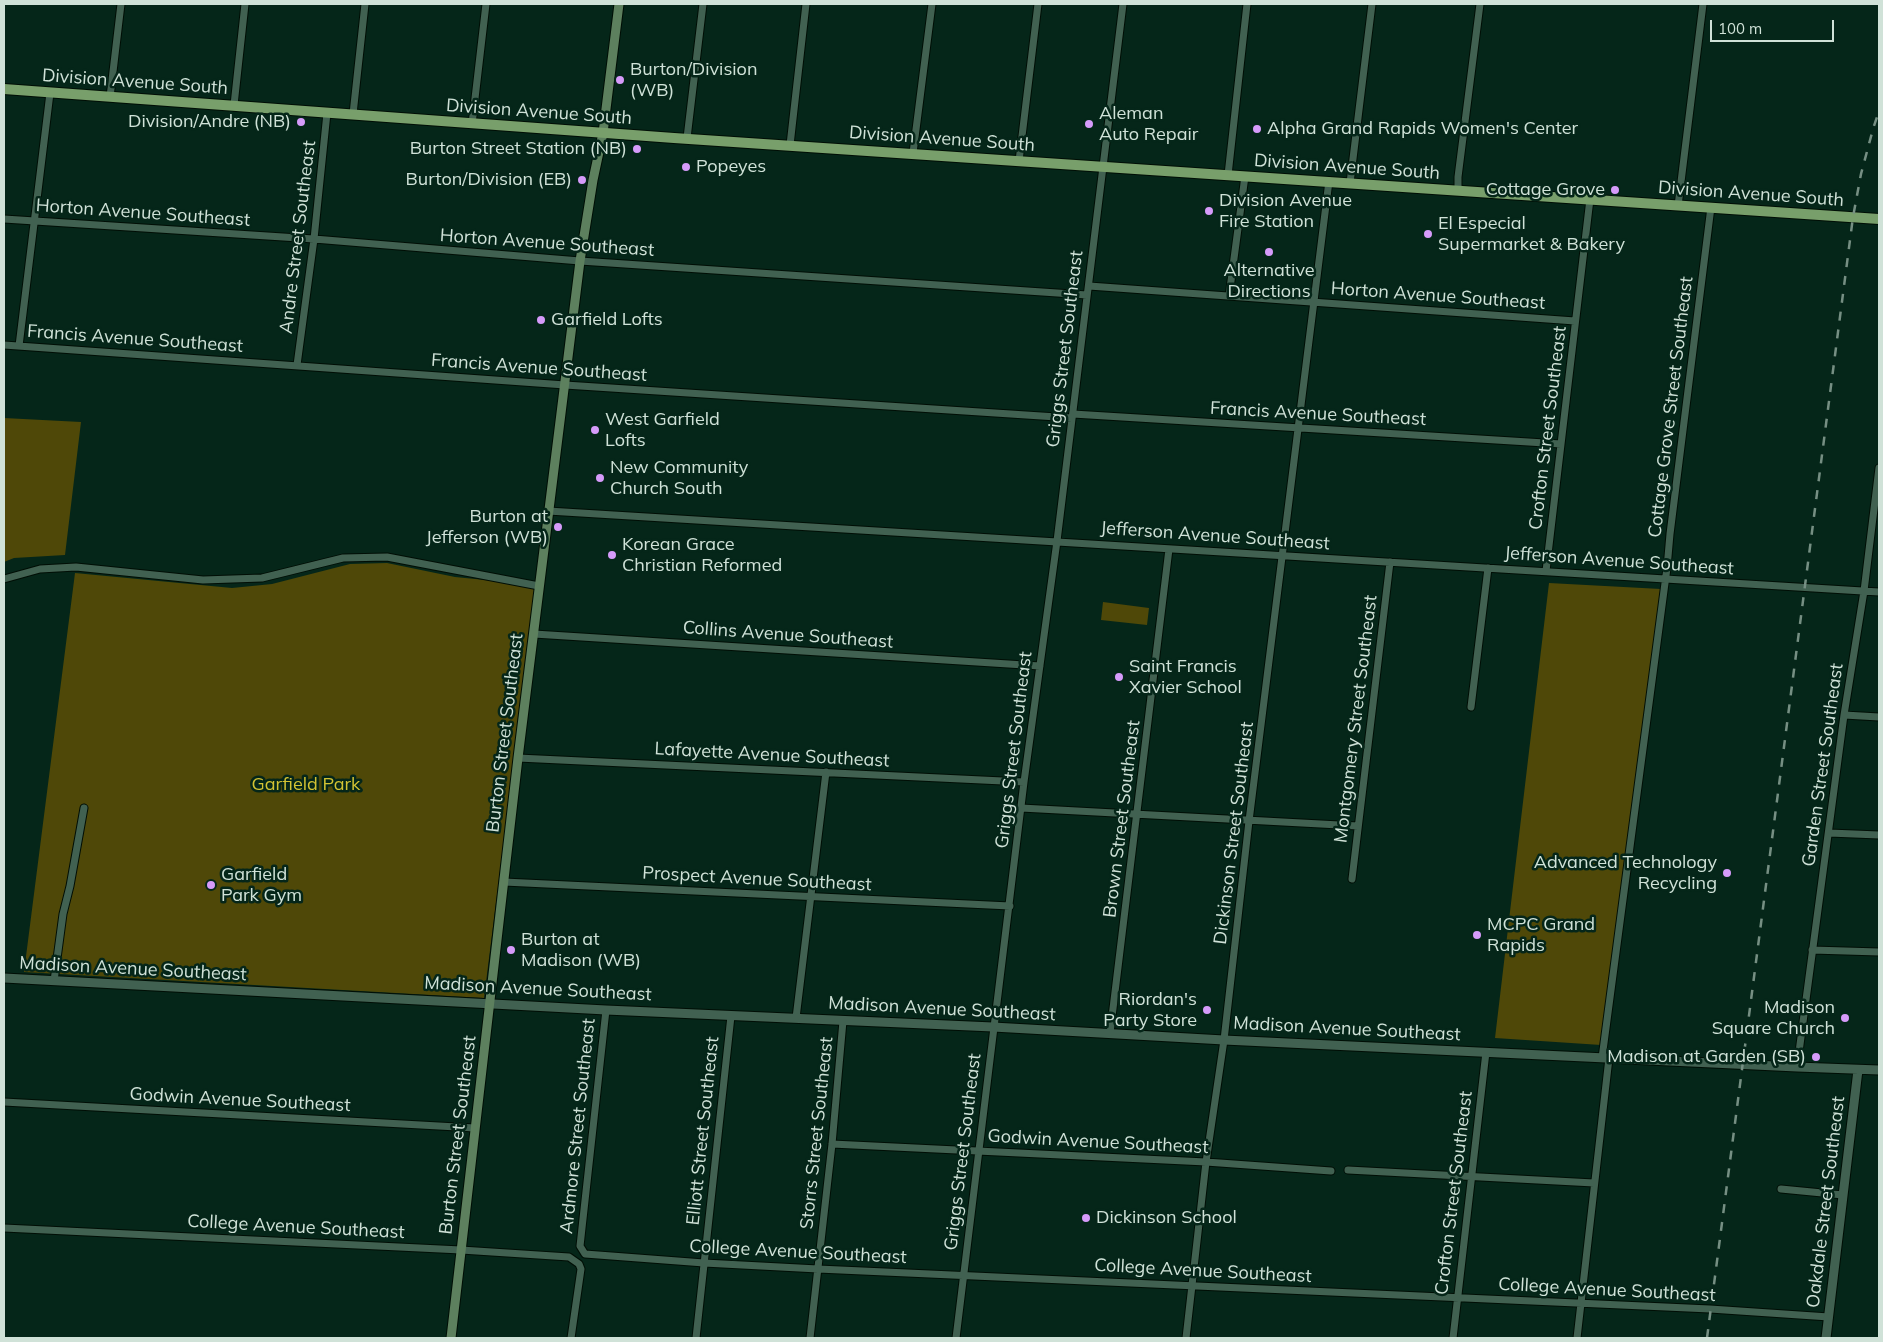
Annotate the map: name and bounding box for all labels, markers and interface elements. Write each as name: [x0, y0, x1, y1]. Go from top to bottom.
scale bar: [1713, 10, 1837, 42]
text: 100 m: [1718, 19, 1762, 38]
place label: Burton/Division (WB): [630, 59, 757, 102]
street label: Division Avenue South: [41, 65, 229, 99]
marker: Burton/Division (WB): [614, 74, 626, 86]
street label: Division Avenue South: [445, 95, 633, 129]
place label: Aleman Auto Repair: [1099, 103, 1198, 146]
place label: Division/Andre (NB): [128, 111, 291, 133]
marker: Division/Andre (NB): [295, 116, 307, 128]
marker: Aleman Auto Repair: [1083, 118, 1095, 130]
place label: Alpha Grand Rapids Women's Center: [1267, 118, 1578, 140]
street label: Division Avenue South: [848, 122, 1036, 156]
marker: Alpha Grand Rapids Women's Center: [1251, 123, 1263, 135]
place label: Burton Street Station (NB): [410, 138, 627, 160]
street label: Andre Street Southeast: [275, 139, 321, 335]
marker: Burton Street Station (NB): [631, 143, 643, 155]
street label: Division Avenue South: [1253, 150, 1441, 184]
place label: Popeyes: [696, 156, 766, 178]
marker: Popeyes: [680, 161, 692, 173]
place label: Burton/Division (EB): [406, 169, 572, 191]
marker: Burton/Division (EB): [576, 174, 588, 186]
street label: Division Avenue South: [1657, 177, 1845, 211]
place label: Cottage Grove: [1486, 179, 1605, 201]
marker: Cottage Grove: [1609, 184, 1621, 196]
place label: Division Avenue Fire Station: [1219, 190, 1352, 232]
street label: Horton Avenue Southeast: [35, 195, 251, 231]
marker: Division Avenue Fire Station: [1203, 205, 1215, 217]
place label: El Especial Supermarket & Bakery: [1438, 213, 1625, 255]
street label: Horton Avenue Southeast: [439, 225, 655, 261]
marker: El Especial Supermarket & Bakery: [1422, 228, 1434, 240]
marker: Alternative Directions: [1263, 246, 1275, 258]
street label: Griggs Street Southeast: [1042, 249, 1088, 449]
place label: Alternative Directions: [1223, 260, 1315, 302]
street label: Cottage Grove Street Southeast: [1644, 275, 1698, 539]
street label: Horton Avenue Southeast: [1330, 278, 1546, 314]
place label: Garfield Lofts: [551, 309, 663, 331]
marker: Garfield Lofts: [535, 314, 547, 326]
street label: Francis Avenue Southeast: [26, 321, 244, 357]
street label: Crofton Street Southeast: [1525, 325, 1571, 531]
street label: Francis Avenue Southeast: [430, 350, 648, 386]
street label: Francis Avenue Southeast: [1209, 398, 1427, 430]
place label: West Garfield Lofts: [605, 409, 720, 452]
marker: West Garfield Lofts: [589, 424, 601, 436]
place label: New Community Church South: [610, 457, 748, 499]
marker: New Community Church South: [594, 472, 606, 484]
place label: Burton at Jefferson (WB): [426, 506, 548, 548]
street label: Jefferson Avenue Southeast: [1100, 517, 1330, 555]
marker: Burton at Jefferson (WB): [552, 521, 564, 533]
place label: Korean Grace Christian Reformed: [622, 534, 782, 576]
street label: Jefferson Avenue Southeast: [1504, 542, 1734, 580]
marker: Korean Grace Christian Reformed: [606, 549, 618, 561]
street label: Montgomery Street Southeast: [1330, 594, 1382, 844]
street label: Collins Avenue Southeast: [682, 617, 894, 653]
street label: Burton Street Southeast: [482, 632, 528, 834]
street label: Griggs Street Southeast: [991, 650, 1037, 850]
place label: Saint Francis Xavier School: [1129, 656, 1242, 699]
street label: Garden Street Southeast: [1798, 662, 1848, 868]
marker: Saint Francis Xavier School: [1113, 671, 1125, 683]
street label: Brown Street Southeast: [1099, 719, 1145, 919]
street label: Dickinson Street Southeast: [1210, 720, 1258, 946]
street label: Lafayette Avenue Southeast: [654, 738, 890, 772]
park label: Garfield Park: [252, 774, 360, 796]
place label: Advanced Technology Recycling: [1534, 852, 1717, 894]
street label: Prospect Avenue Southeast: [642, 862, 872, 896]
place label: Garfield Park Gym: [221, 864, 302, 906]
marker: Advanced Technology Recycling: [1721, 867, 1733, 879]
marker: Garfield Park Gym: [205, 879, 217, 891]
place label: MCPC Grand Rapids: [1487, 914, 1595, 956]
place label: Burton at Madison (WB): [521, 929, 641, 972]
marker: MCPC Grand Rapids: [1471, 929, 1483, 941]
marker: Burton at Madison (WB): [505, 944, 517, 956]
street label: Madison Avenue Southeast: [19, 952, 247, 986]
street label: Madison Avenue Southeast: [424, 972, 652, 1006]
place label: Riordan's Party Store: [1103, 989, 1197, 1032]
street label: Madison Avenue Southeast: [828, 992, 1056, 1026]
place label: Madison Square Church: [1712, 997, 1835, 1040]
marker: Riordan's Party Store: [1201, 1004, 1213, 1016]
street label: Madison Avenue Southeast: [1233, 1012, 1461, 1046]
marker: Madison Square Church: [1839, 1012, 1851, 1024]
street label: Ardmore Street Southeast: [556, 1017, 600, 1235]
street label: Burton Street Southeast: [435, 1034, 481, 1236]
street label: Elliott Street Southeast: [682, 1036, 724, 1226]
street label: Storrs Street Southeast: [796, 1036, 838, 1230]
place label: Madison at Garden (SB): [1607, 1046, 1806, 1068]
marker: Madison at Garden (SB): [1810, 1051, 1822, 1063]
street label: Griggs Street Southeast: [940, 1052, 986, 1252]
street label: Godwin Avenue Southeast: [129, 1083, 351, 1117]
street label: Crofton Street Southeast: [1431, 1090, 1477, 1296]
street label: Oakdale Street Southeast: [1802, 1095, 1850, 1309]
street label: Godwin Avenue Southeast: [987, 1125, 1209, 1159]
place label: Dickinson School: [1096, 1207, 1237, 1229]
street label: College Avenue Southeast: [187, 1211, 405, 1243]
marker: Dickinson School: [1080, 1212, 1092, 1224]
street label: College Avenue Southeast: [689, 1236, 907, 1268]
street label: College Avenue Southeast: [1094, 1255, 1312, 1287]
street label: College Avenue Southeast: [1498, 1274, 1716, 1306]

